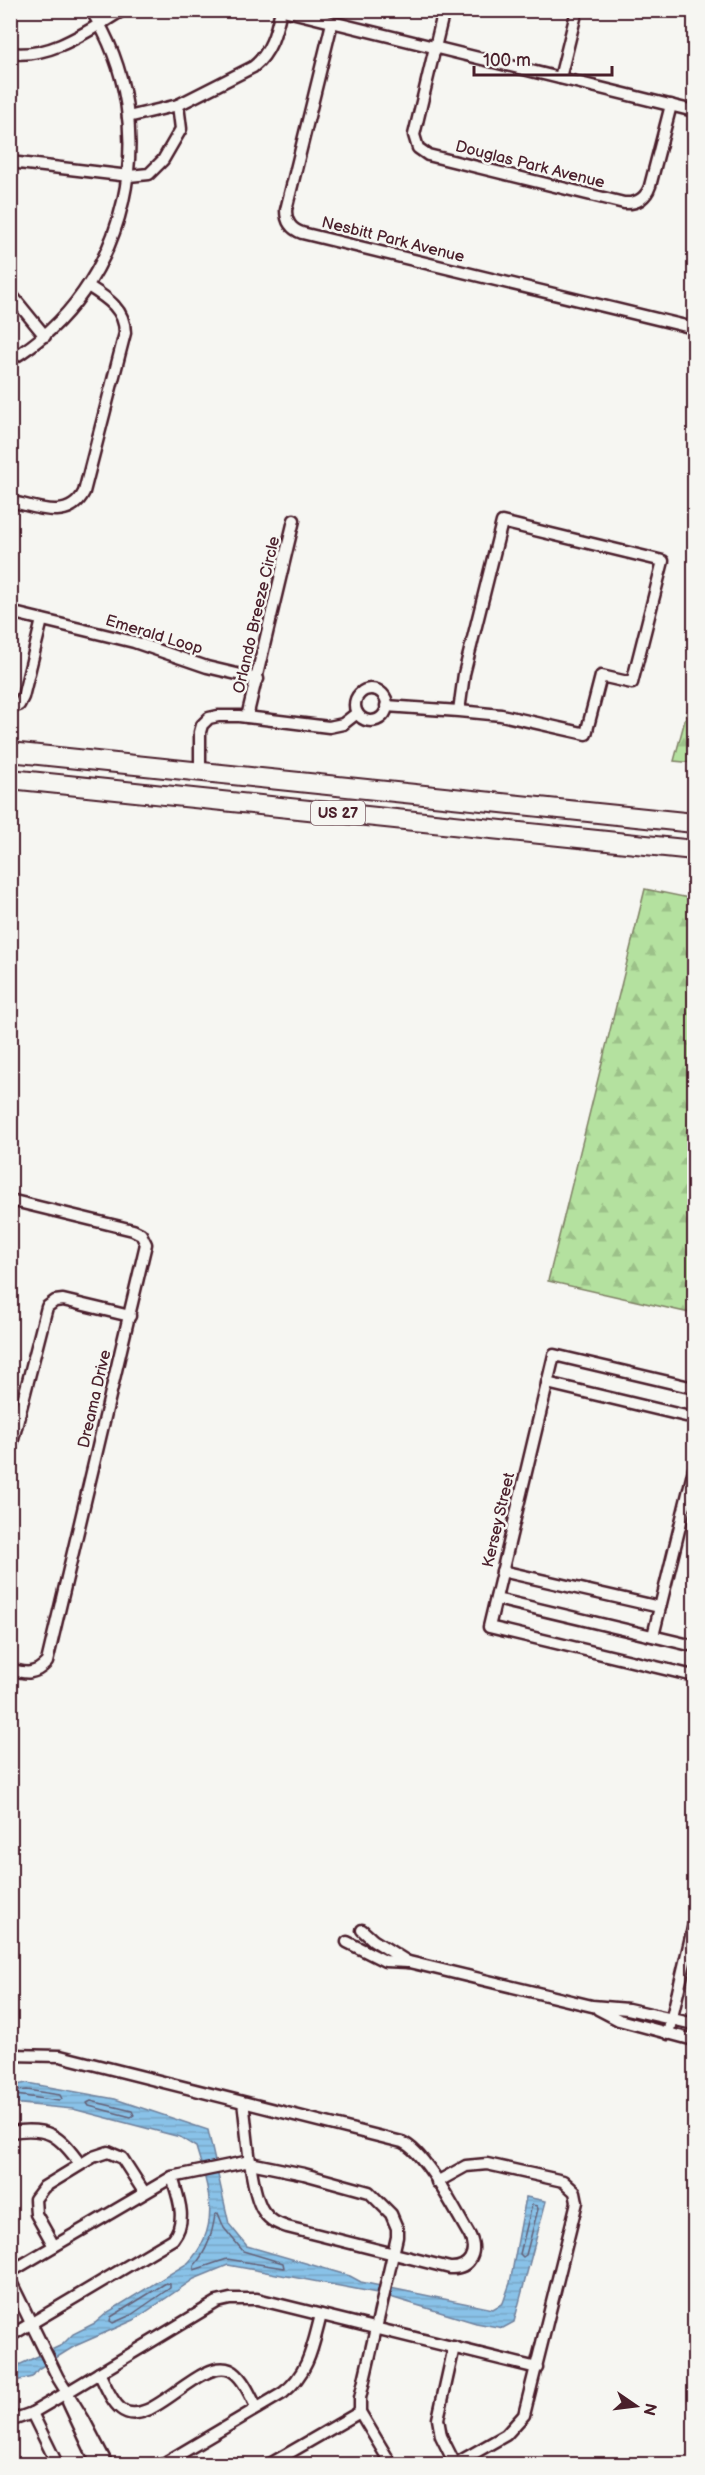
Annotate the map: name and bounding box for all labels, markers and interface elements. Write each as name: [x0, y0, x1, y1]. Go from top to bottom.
scale bar: [474, 39, 612, 77]
text: 100 m: [483, 50, 531, 71]
street label: Douglas Park Avenue: [453, 137, 607, 193]
street label: Nesbitt Park Avenue: [320, 213, 467, 267]
street label: Orlando Breeze Circle: [230, 534, 284, 695]
street label: Emerald Loop: [103, 611, 205, 659]
road number: US 27: [311, 801, 365, 825]
street label: Dreama Drive: [75, 1348, 116, 1450]
street label: Kersey Street: [479, 1471, 519, 1569]
north arrow: [606, 2376, 666, 2436]
text: N: [638, 2401, 660, 2417]

